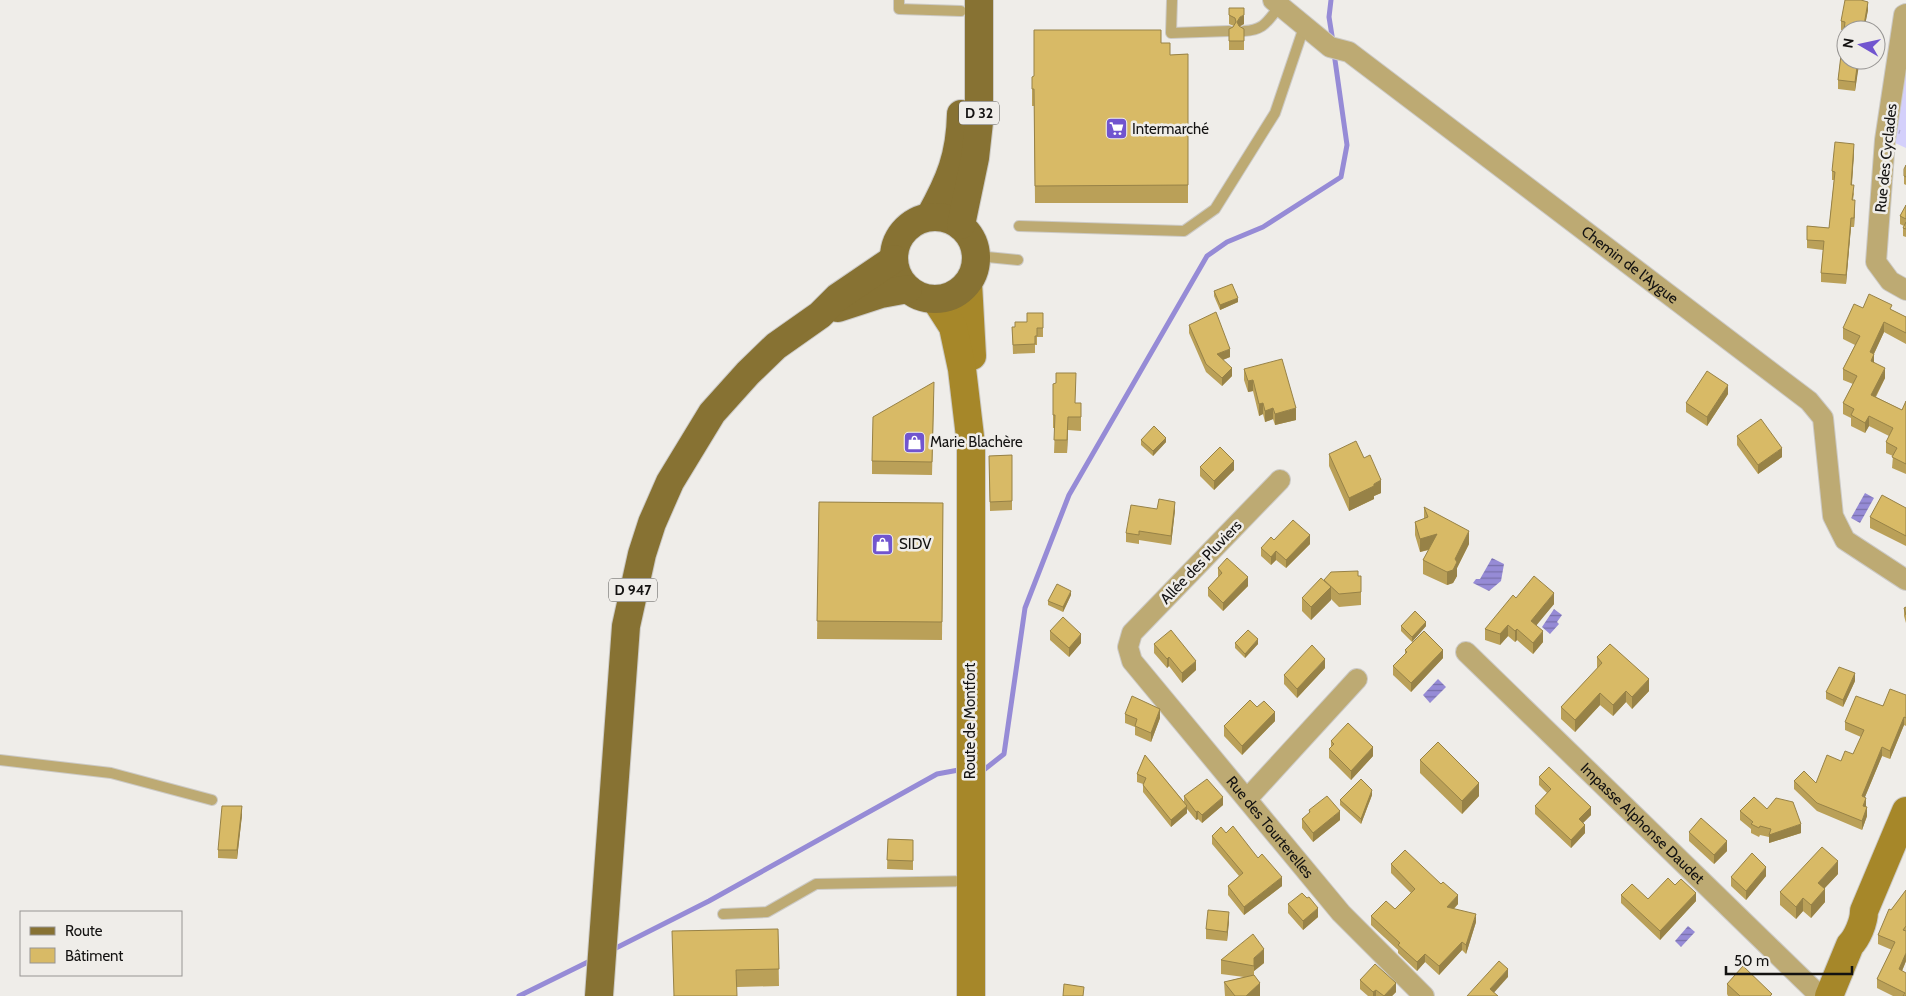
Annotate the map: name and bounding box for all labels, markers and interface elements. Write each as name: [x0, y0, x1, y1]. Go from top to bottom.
north arrow: [1836, 20, 1886, 70]
text: N: [1838, 37, 1858, 49]
road number: D 32: [959, 102, 999, 125]
street label: Rue des Cyclades: [1871, 103, 1901, 213]
supermarket icon: Intermarché: [1104, 117, 1128, 141]
place label: Intermarché: [1132, 120, 1209, 138]
street label: Chemin de l'Aygue: [1578, 222, 1682, 308]
shop icon: Marie Blachère: [902, 430, 926, 454]
place label: Marie Blachère: [930, 433, 1023, 451]
street label: Allée des Pluviers: [1156, 516, 1246, 608]
shop icon: SIDV: [871, 532, 895, 556]
place label: SIDV: [899, 535, 932, 553]
road number: D 947: [609, 578, 657, 602]
street label: Route de Montfort: [961, 663, 979, 779]
street label: Impasse Alphonse Daudet: [1577, 759, 1708, 888]
street label: Rue des Tourterelles: [1222, 773, 1317, 882]
legend: [20, 911, 182, 976]
text: Route: [65, 922, 103, 940]
scale bar: [1726, 944, 1852, 976]
text: Bâtiment: [65, 947, 123, 965]
text: 50 m: [1734, 952, 1769, 970]

